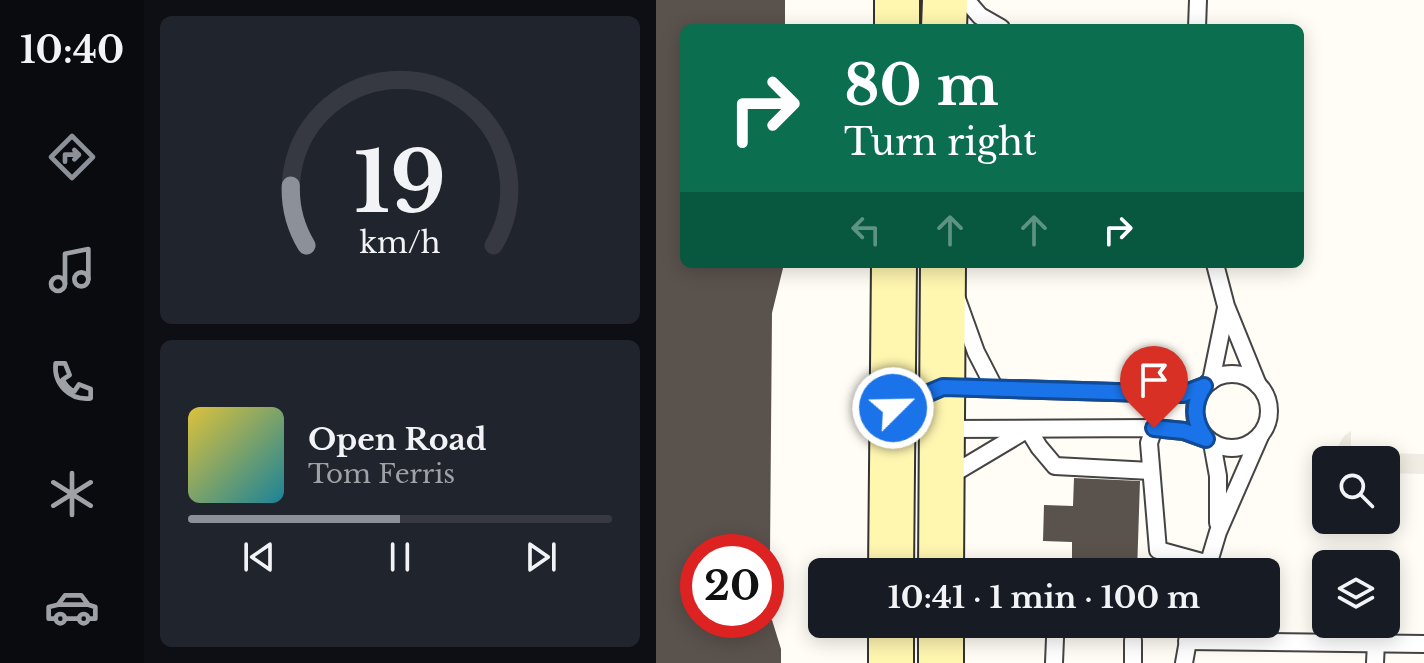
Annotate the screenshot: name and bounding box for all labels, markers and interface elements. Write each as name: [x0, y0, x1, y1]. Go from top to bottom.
text: 10:40: [20, 28, 124, 73]
text: 80 m: [844, 51, 999, 120]
icon: right: [712, 56, 816, 160]
text: Turn right: [844, 120, 1037, 165]
icon: directions: [44, 129, 100, 185]
text: 19: [354, 130, 446, 233]
icon: left: [844, 208, 888, 252]
icon: ahead: [928, 208, 972, 252]
icon: ahead: [1012, 208, 1056, 252]
icon: right: [1096, 208, 1140, 252]
text: km/h: [359, 225, 441, 261]
icon: music: [44, 242, 100, 298]
pin: [1120, 346, 1188, 428]
icon: phone: [44, 354, 100, 410]
icon: arrive: [1132, 358, 1176, 402]
position arrow: [851, 366, 935, 450]
text: Open Road: [308, 421, 487, 458]
map controls: [1312, 446, 1400, 638]
button: search: [1312, 446, 1400, 534]
text: Tom Ferris: [308, 458, 455, 490]
icon: climate: [44, 466, 100, 522]
speed limit sign: 20: [680, 534, 784, 638]
icon: previous: [237, 535, 281, 579]
icon: pause: [378, 535, 422, 579]
icon: next: [519, 535, 563, 579]
button: layers: [1312, 550, 1400, 638]
icon: car: [44, 579, 100, 635]
text: 10:41 · 1 min · 100 m: [888, 579, 1200, 616]

